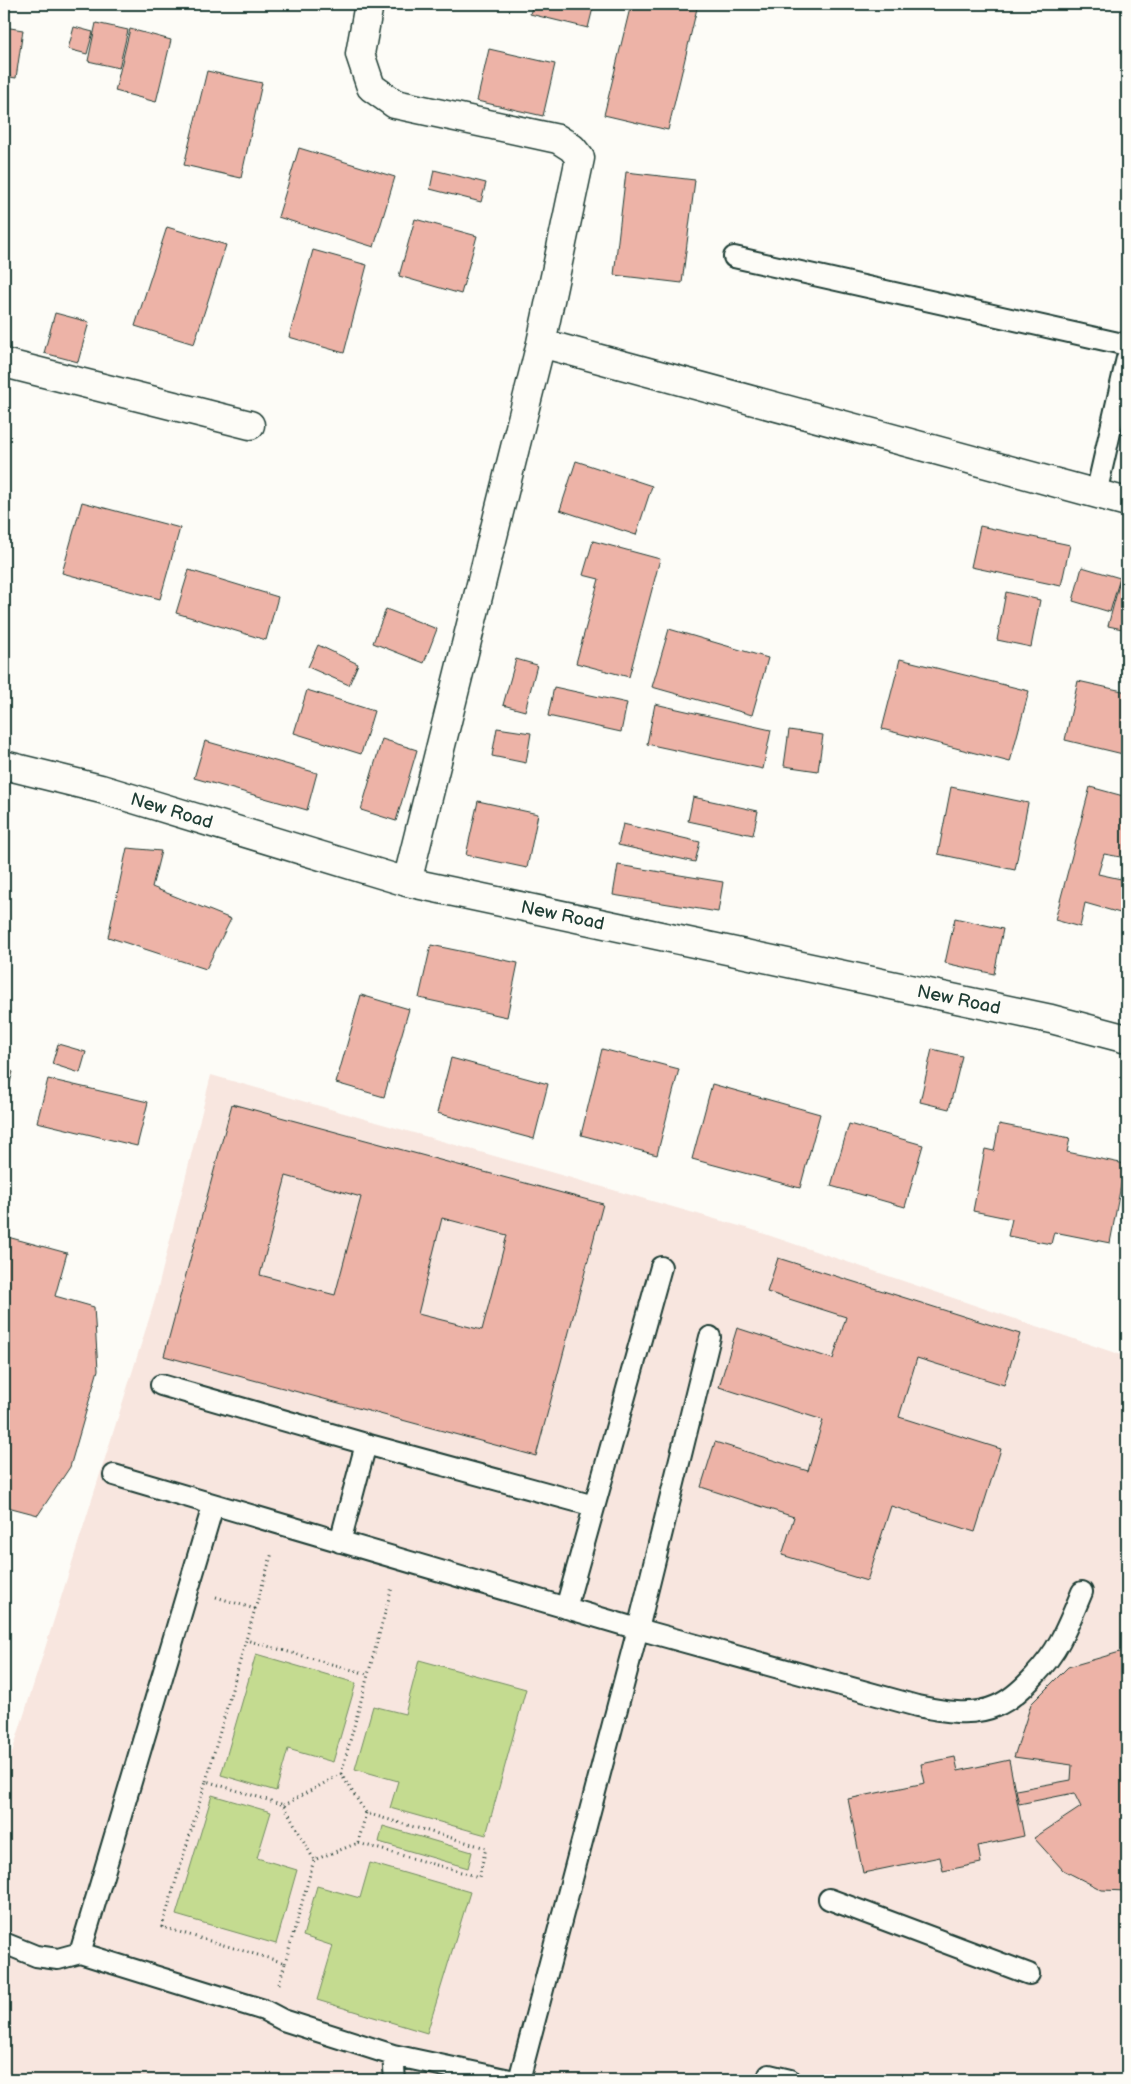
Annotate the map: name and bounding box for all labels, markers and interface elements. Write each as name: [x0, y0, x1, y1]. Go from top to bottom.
street label: New Road: [128, 789, 215, 833]
street label: New Road: [519, 897, 606, 935]
street label: New Road: [915, 981, 1002, 1019]

